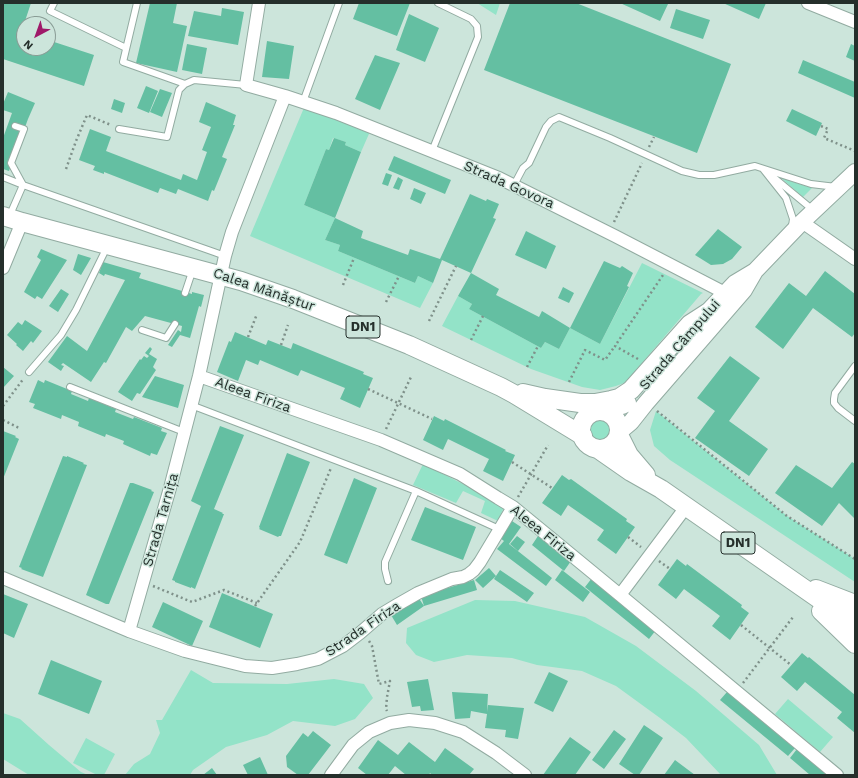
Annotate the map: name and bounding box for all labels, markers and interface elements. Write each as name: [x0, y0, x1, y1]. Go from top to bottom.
north arrow: [16, 16, 56, 56]
text: N: [21, 37, 36, 52]
street label: Strada Govora: [461, 158, 557, 212]
street label: Calea Mănăștur: [211, 265, 317, 315]
street label: Strada Câmpului: [636, 296, 724, 394]
road number: DN1: [346, 316, 380, 338]
street label: Aleea Firiza: [213, 374, 293, 416]
street label: Strada Tarnița: [140, 471, 182, 569]
street label: Aleea Firiza: [507, 501, 579, 565]
road number: DN1: [721, 532, 755, 554]
street label: Strada Firiza: [322, 598, 404, 660]

